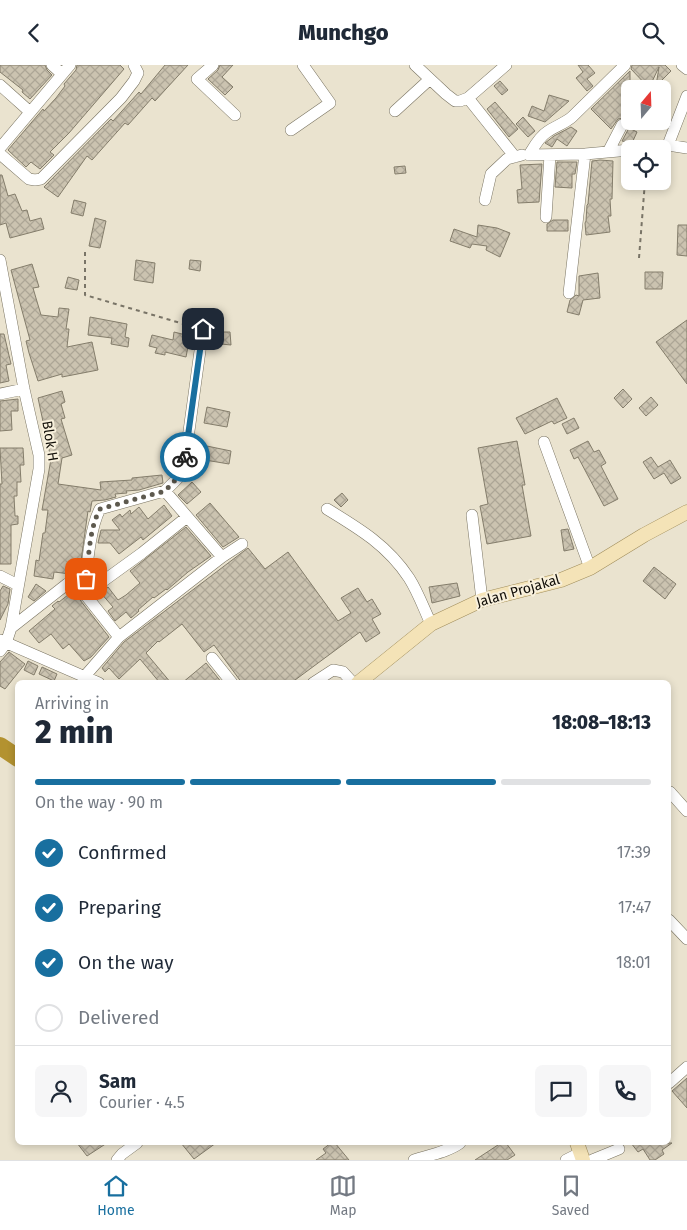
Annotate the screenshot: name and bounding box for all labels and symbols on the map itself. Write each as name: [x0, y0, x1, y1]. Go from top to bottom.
north arrow: [621, 80, 671, 130]
pin: [182, 308, 224, 350]
street label: Blok H: [38, 419, 62, 463]
courier: [160, 432, 210, 482]
pin: [65, 558, 107, 600]
street label: Jalan Projakal: [474, 571, 562, 611]

